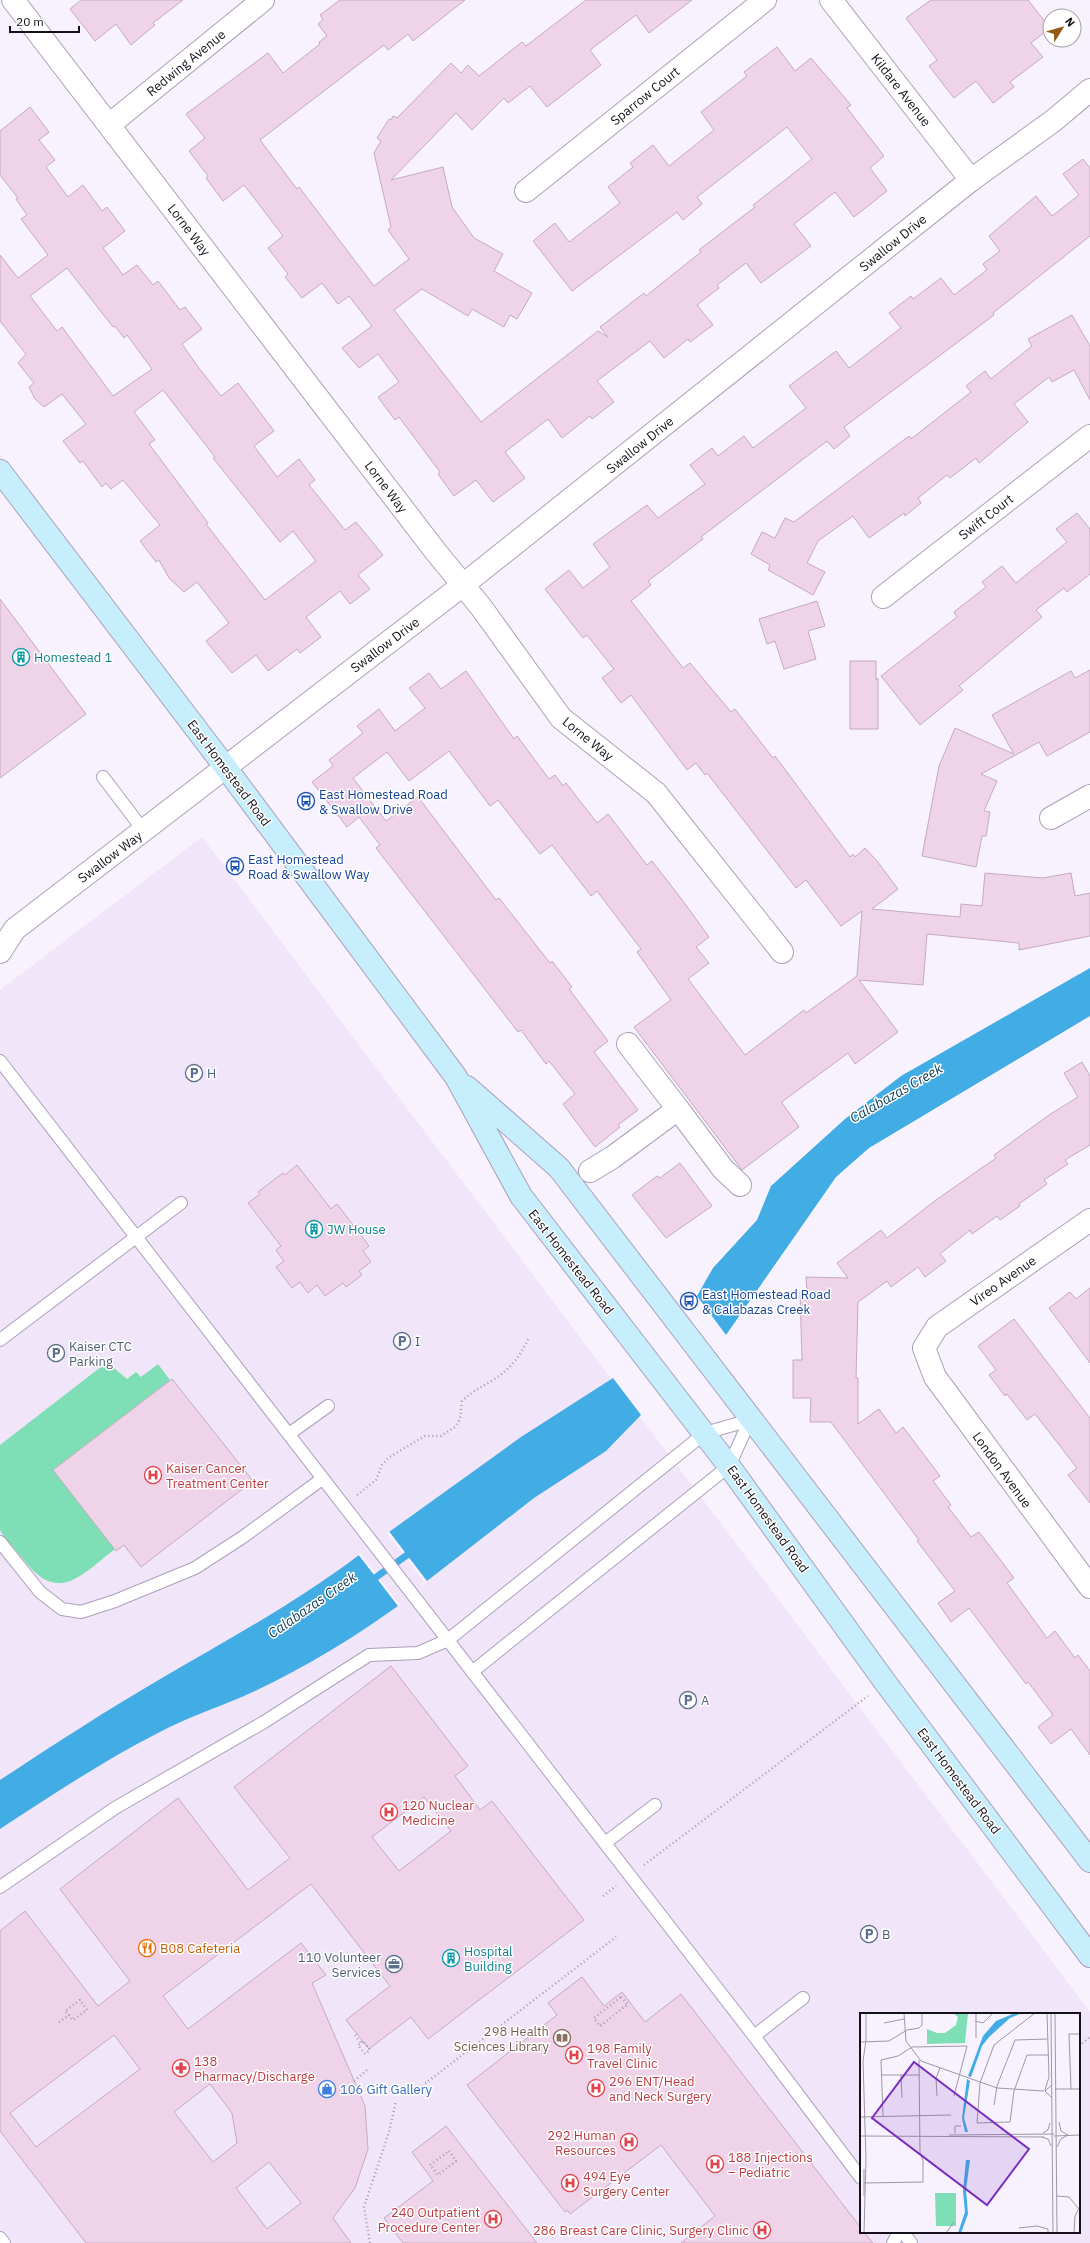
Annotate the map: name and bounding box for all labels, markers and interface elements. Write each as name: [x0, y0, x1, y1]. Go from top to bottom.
scale bar: [10, 8, 79, 34]
north arrow: [1042, 8, 1082, 48]
text: 20 m: [16, 14, 44, 29]
text: N: [1062, 15, 1078, 29]
street label: Redwing Avenue: [143, 26, 229, 100]
street label: Kildare Avenue: [867, 50, 935, 130]
street label: Sparrow Court: [607, 63, 683, 129]
street label: Lorne Way: [164, 201, 214, 260]
street label: Swallow Drive: [856, 211, 930, 275]
street label: Swallow Drive: [603, 413, 677, 477]
street label: Lorne Way: [361, 458, 411, 517]
street label: Swift Court: [955, 490, 1017, 544]
street label: Swallow Drive: [347, 614, 423, 676]
building icon: Homestead 1: [11, 647, 31, 667]
place label: Homestead 1: [34, 649, 112, 666]
street label: Lorne Way: [559, 713, 617, 765]
street label: East Homestead Road: [183, 716, 275, 830]
place label: East Homestead Road & Swallow Drive: [319, 786, 448, 818]
bus stop icon: East Homestead Road & Swallow Drive: [296, 791, 316, 811]
street label: Swallow Way: [74, 827, 146, 887]
place label: East Homestead Road & Swallow Way: [248, 851, 370, 883]
bus stop icon: East Homestead Road & Swallow Way: [225, 856, 245, 876]
water label: Calabazas Creek: [847, 1059, 946, 1127]
parking icon: H: [184, 1063, 204, 1083]
place label: H: [207, 1065, 216, 1082]
street label: East Homestead Road: [525, 1206, 617, 1318]
building icon: JW House: [304, 1219, 324, 1239]
place label: JW House: [327, 1221, 386, 1238]
street label: Vireo Avenue: [967, 1252, 1039, 1310]
place label: East Homestead Road & Calabazas Creek: [702, 1286, 831, 1318]
bus stop icon: East Homestead Road & Calabazas Creek: [679, 1291, 699, 1311]
parking icon: I: [392, 1331, 412, 1351]
place label: I: [415, 1333, 420, 1350]
place label: Kaiser CTC Parking: [69, 1338, 132, 1370]
parking icon: Kaiser CTC Parking: [46, 1343, 66, 1363]
street label: London Avenue: [969, 1429, 1035, 1511]
place label: Kaiser Cancer Treatment Center: [166, 1460, 269, 1492]
street label: East Homestead Road: [723, 1462, 813, 1576]
hospital icon: Kaiser Cancer Treatment Center: [143, 1465, 163, 1485]
water label: Calabazas Creek: [264, 1567, 360, 1642]
parking icon: A: [678, 1690, 698, 1710]
place label: A: [701, 1692, 710, 1709]
street label: East Homestead Road: [913, 1724, 1005, 1838]
place label: 120 Nuclear Medicine: [402, 1797, 474, 1829]
hospital icon: 120 Nuclear Medicine: [379, 1802, 399, 1822]
parking icon: B: [859, 1924, 879, 1944]
place label: B: [882, 1926, 891, 1943]
restaurant icon: B08 Cafeteria: [137, 1938, 157, 1958]
place label: B08 Cafeteria: [160, 1940, 240, 1957]
place label: Hospital Building: [464, 1943, 513, 1975]
building icon: Hospital Building: [441, 1948, 461, 1968]
place label: 110 Volunteer Services: [298, 1949, 381, 1981]
office icon: 110 Volunteer Services: [384, 1954, 404, 1974]
inset map: [860, 2013, 1080, 2233]
place label: 298 Health Sciences Library: [454, 2023, 550, 2055]
library icon: 298 Health Sciences Library: [552, 2028, 572, 2048]
place label: 198 Family Travel Clinic: [587, 2040, 658, 2072]
hospital icon: 198 Family Travel Clinic: [564, 2045, 584, 2065]
place label: 138 Pharmacy/Discharge: [194, 2053, 315, 2085]
pharmacy icon: 138 Pharmacy/Discharge: [171, 2058, 191, 2078]
place label: 296 ENT/Head and Neck Surgery: [609, 2073, 712, 2105]
hospital icon: 296 ENT/Head and Neck Surgery: [586, 2078, 606, 2098]
shop icon: 106 Gift Gallery: [317, 2079, 337, 2099]
place label: 106 Gift Gallery: [340, 2081, 433, 2098]
place label: 292 Human Resources: [547, 2127, 616, 2159]
hospital icon: 292 Human Resources: [619, 2132, 639, 2152]
place label: 188 Injections – Pediatric: [728, 2149, 813, 2181]
hospital icon: 188 Injections – Pediatric: [705, 2154, 725, 2174]
place label: 494 Eye Surgery Center: [583, 2168, 670, 2200]
hospital icon: 494 Eye Surgery Center: [560, 2173, 580, 2193]
place label: 240 Outpatient Procedure Center: [378, 2204, 480, 2236]
hospital icon: 240 Outpatient Procedure Center: [483, 2209, 503, 2229]
hospital icon: 286 Breast Care Clinic, Surgery Clinic: [752, 2220, 772, 2240]
place label: 286 Breast Care Clinic, Surgery Clinic: [533, 2222, 749, 2239]

